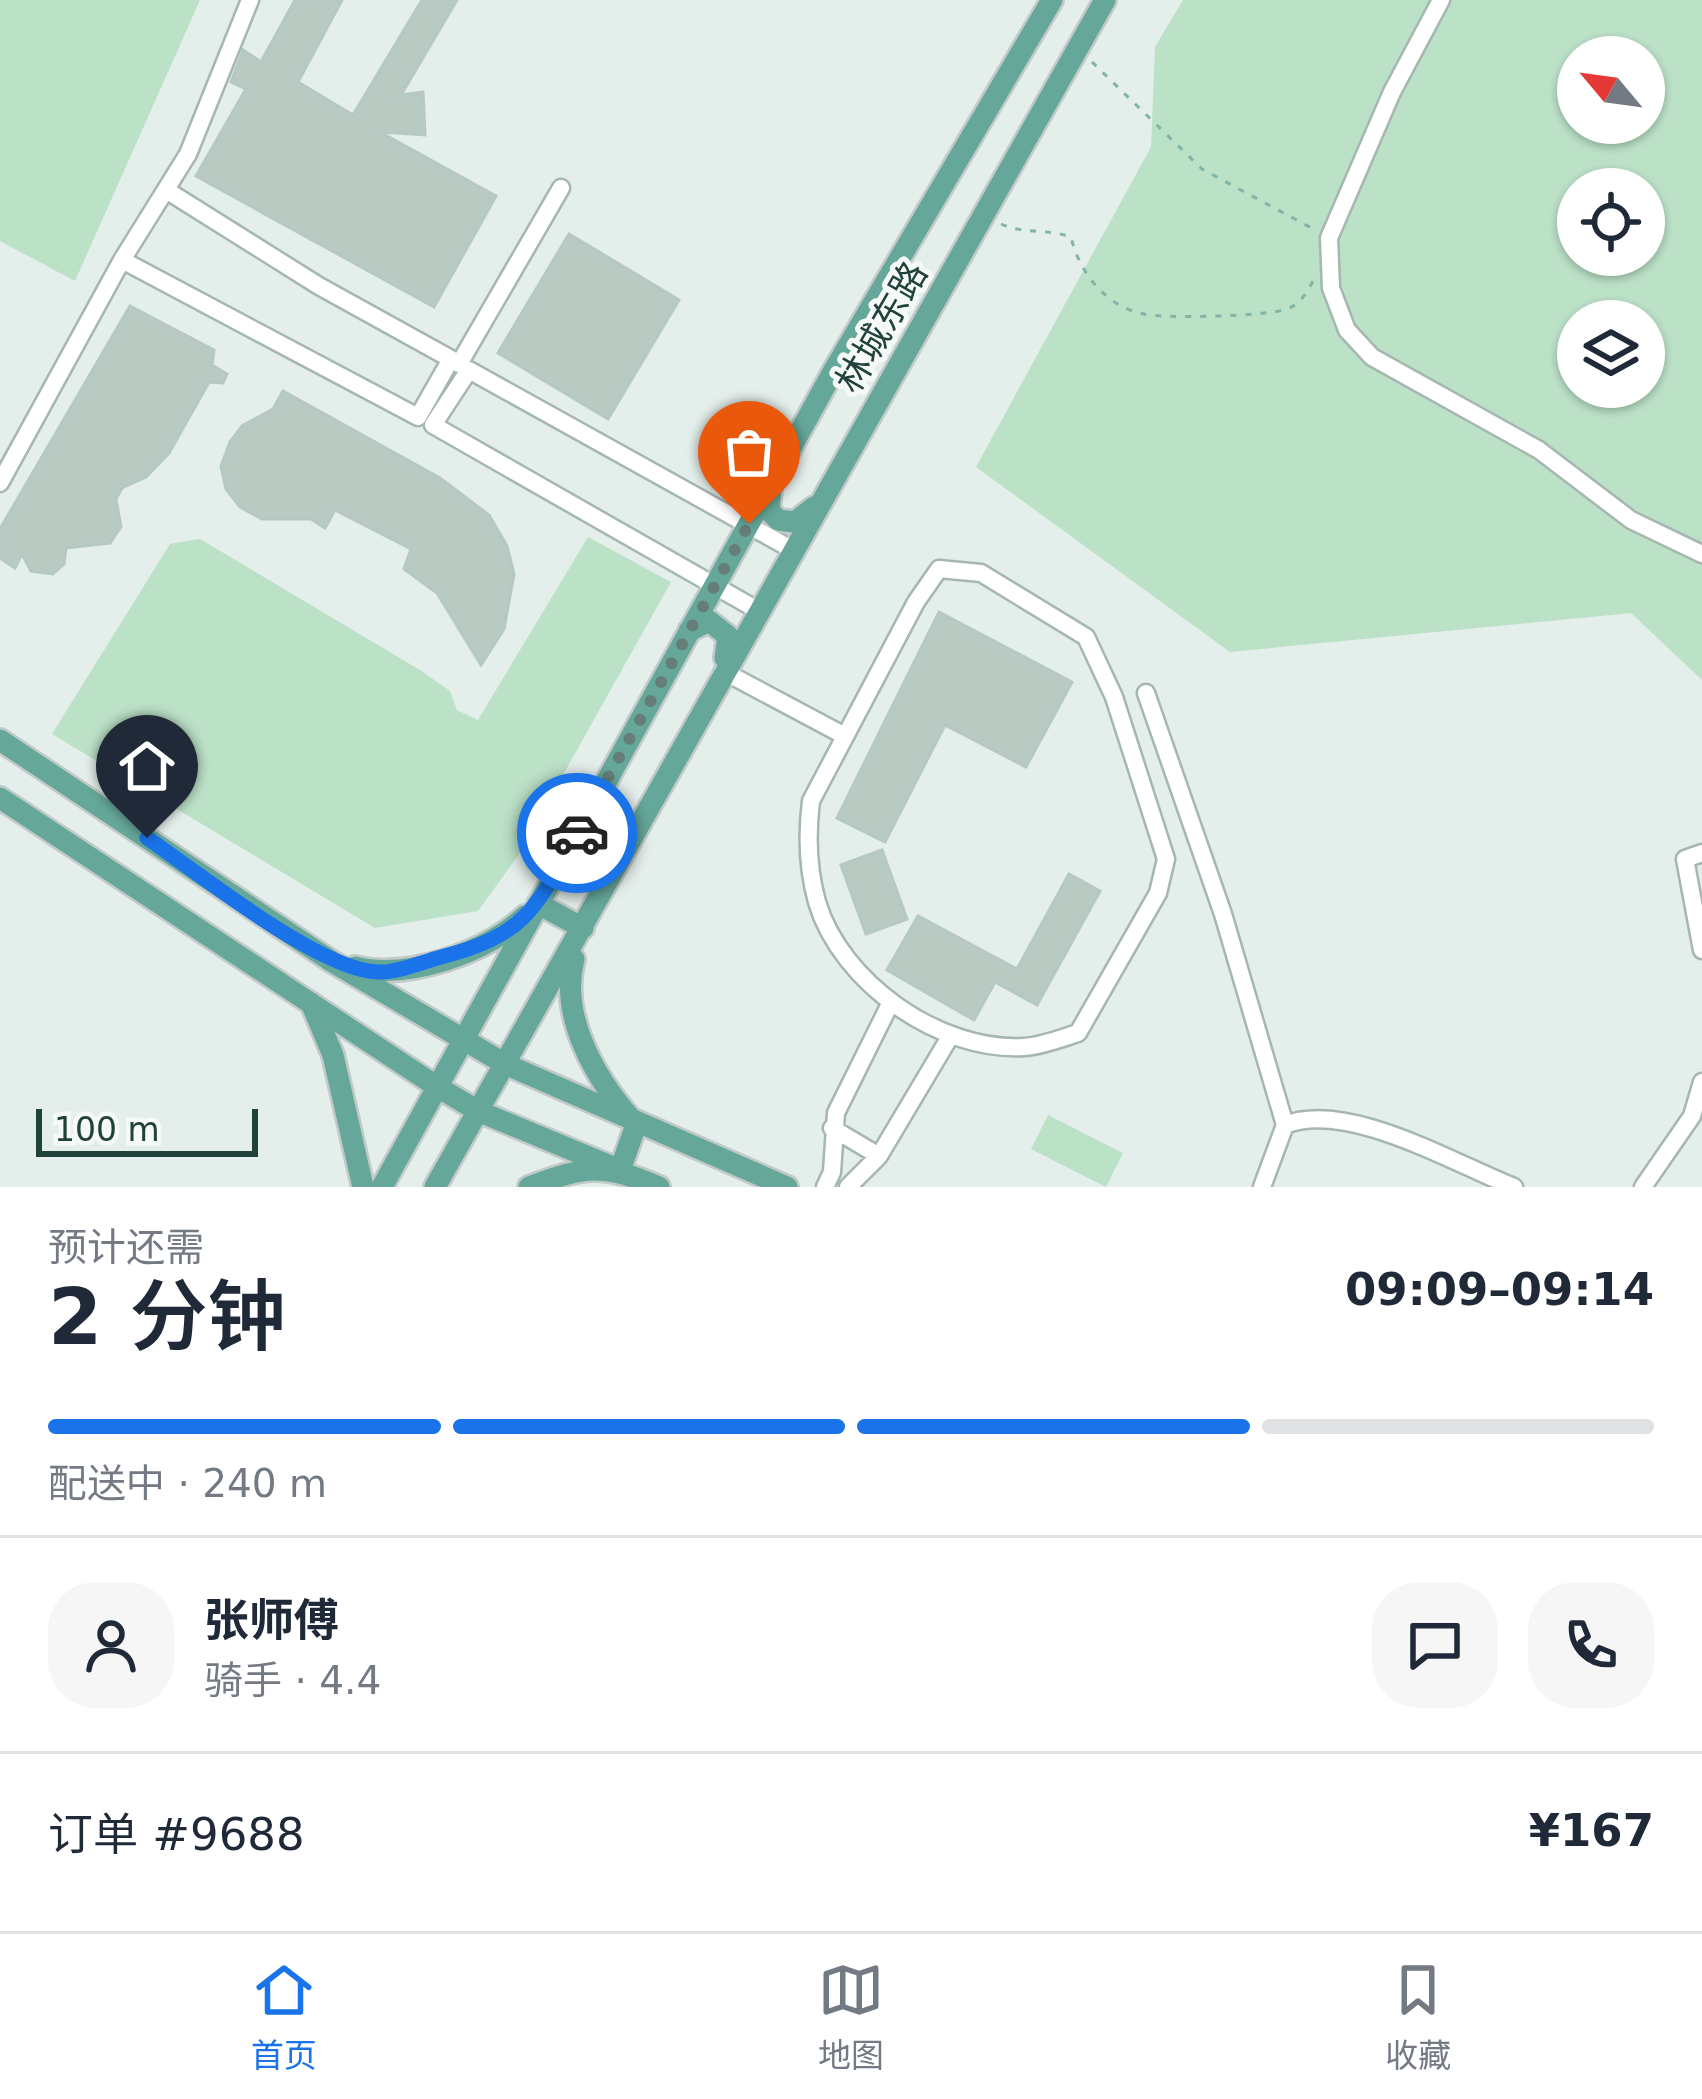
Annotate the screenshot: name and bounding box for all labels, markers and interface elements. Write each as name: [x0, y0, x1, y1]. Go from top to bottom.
north arrow: [1557, 36, 1665, 144]
map controls: [1557, 36, 1665, 408]
button: locate: [1557, 168, 1665, 276]
street label: 林城东路: [828, 255, 935, 400]
button: layers: [1557, 300, 1665, 408]
pin: [698, 401, 800, 524]
icon: bag: [716, 419, 782, 485]
pin: [96, 715, 198, 838]
icon: home: [114, 733, 180, 799]
courier: [517, 773, 637, 893]
icon: car: [544, 800, 610, 866]
scale bar: [36, 1103, 258, 1156]
text: 100 m: [54, 1110, 160, 1149]
text: 预计还需: [48, 1225, 204, 1270]
text: 09:09–09:14: [1345, 1263, 1654, 1316]
text: 2 分钟: [48, 1272, 285, 1362]
text: 配送中 · 240 m: [48, 1461, 327, 1506]
button: person: [48, 1582, 174, 1708]
button: chat: [1372, 1582, 1498, 1708]
button: phone: [1528, 1582, 1654, 1708]
text: 张师傅: [204, 1594, 339, 1647]
text: 骑手 · 4.4: [204, 1658, 381, 1703]
text: ¥167: [1529, 1804, 1654, 1857]
text: 订单 #9688: [48, 1808, 305, 1861]
tab: 首页: [251, 1957, 317, 2077]
tab: 地图: [818, 1957, 884, 2077]
tab: 收藏: [1385, 1957, 1451, 2077]

